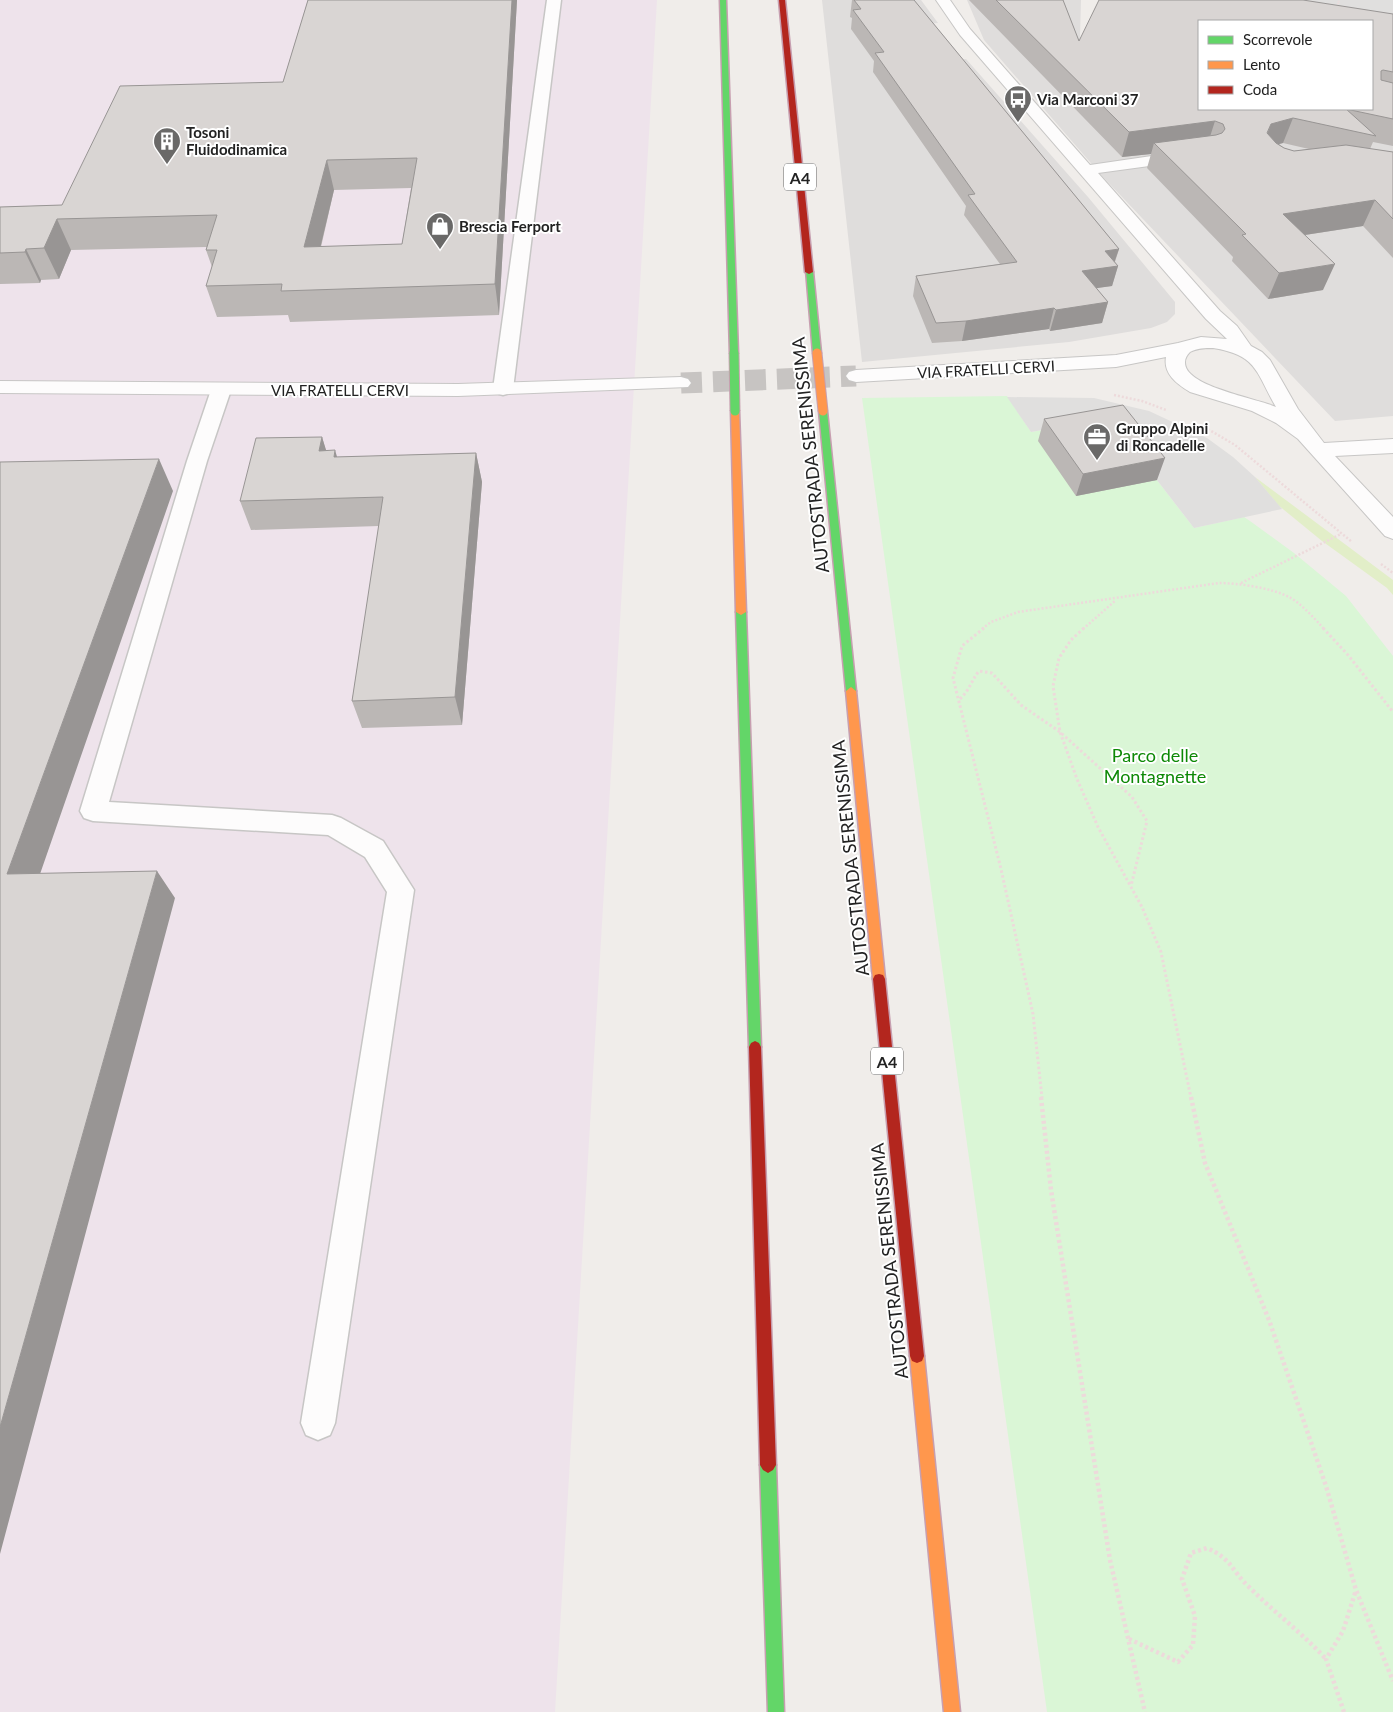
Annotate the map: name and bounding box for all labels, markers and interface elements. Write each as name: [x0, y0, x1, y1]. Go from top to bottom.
legend: [1198, 20, 1373, 110]
text: Scorrevole: [1243, 30, 1313, 48]
text: Lento: [1243, 55, 1280, 73]
text: Coda: [1243, 80, 1277, 98]
bus stop icon: Via Marconi 37: [1003, 84, 1033, 123]
place label: Via Marconi 37: [1036, 90, 1139, 108]
place label: Tosoni Fluidodinamica: [186, 123, 287, 158]
building icon: Tosoni Fluidodinamica: [152, 126, 182, 165]
road number: A4: [784, 163, 816, 190]
shop icon: Brescia Ferport: [425, 211, 455, 250]
place label: Brescia Ferport: [459, 217, 561, 235]
street label: AUTOSTRADA SERENISSIMA: [787, 335, 833, 574]
street label: VIA FRATELLI CERVI: [917, 356, 1055, 382]
street label: VIA FRATELLI CERVI: [271, 381, 409, 399]
place label: Gruppo Alpini di Roncadelle: [1116, 419, 1209, 454]
office icon: Gruppo Alpini di Roncadelle: [1082, 422, 1112, 461]
street label: AUTOSTRADA SERENISSIMA: [827, 738, 873, 977]
park label: Parco delle Montagnette: [1104, 744, 1206, 787]
road number: A4: [871, 1048, 903, 1074]
street label: AUTOSTRADA SERENISSIMA: [866, 1141, 912, 1380]

